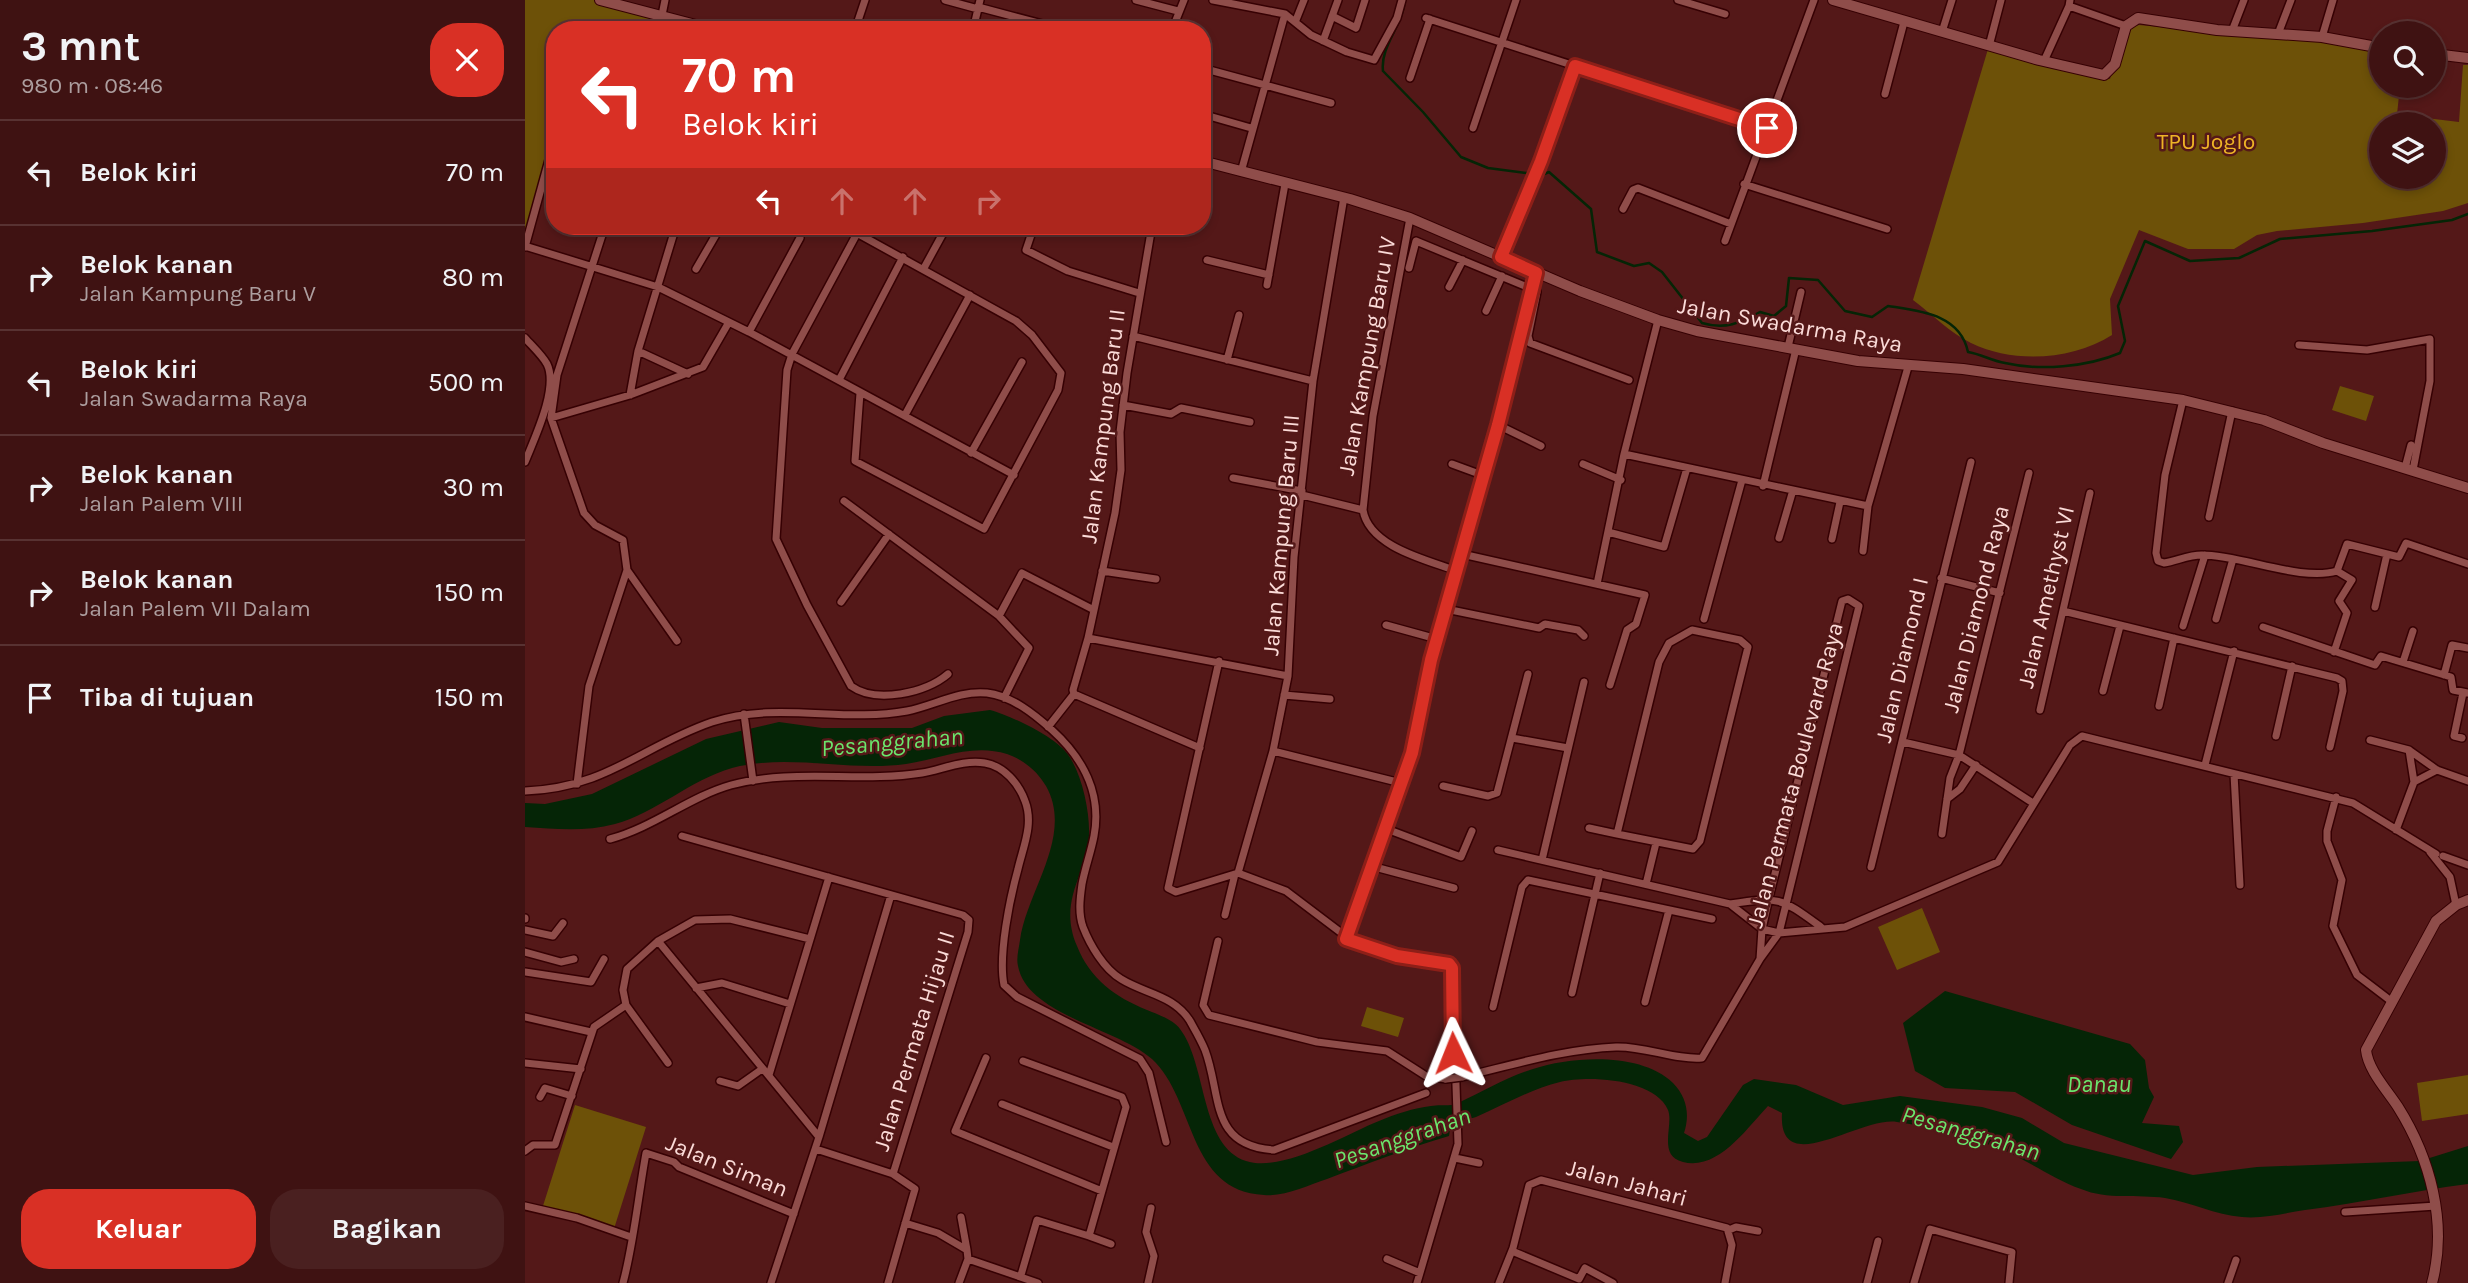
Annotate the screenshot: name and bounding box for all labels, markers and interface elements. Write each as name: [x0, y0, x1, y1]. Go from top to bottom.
text: 3 mnt: [21, 21, 140, 71]
map controls: [2369, 21, 2446, 189]
button: search: [2369, 21, 2446, 98]
button: close: [430, 23, 504, 97]
text: 70 m: [682, 47, 796, 104]
icon: left: [567, 49, 658, 140]
text: 980 m · 08:46: [21, 72, 163, 99]
pin: [1737, 98, 1797, 158]
text: Belok kiri: [682, 106, 819, 143]
icon: arrive: [1748, 109, 1786, 147]
button: layers: [2369, 112, 2446, 189]
park label: TPU Joglo: [2157, 128, 2255, 155]
icon: left: [21, 154, 59, 192]
text: Belok kiri: [80, 157, 198, 188]
text: 70 m: [446, 157, 504, 188]
icon: left: [750, 182, 788, 220]
icon: ahead: [823, 182, 861, 220]
icon: ahead: [896, 182, 934, 220]
icon: right: [969, 182, 1007, 220]
street label: Jalan Kampung Baru IV: [1333, 234, 1401, 478]
text: Belok kanan: [80, 249, 233, 280]
icon: right: [21, 259, 59, 297]
text: 80 m: [442, 262, 504, 293]
text: Jalan Kampung Baru V: [80, 280, 316, 307]
street label: Jalan Swadarma Raya: [1675, 292, 1905, 358]
street label: Jalan Kampung Baru II: [1075, 307, 1131, 545]
text: Belok kiri: [80, 354, 198, 385]
icon: left: [21, 364, 59, 402]
text: 500 m: [428, 367, 504, 398]
text: Jalan Swadarma Raya: [80, 385, 308, 412]
street label: Jalan Kampung Baru III: [1257, 413, 1305, 657]
text: Belok kanan: [80, 459, 233, 490]
icon: right: [21, 469, 59, 507]
text: 30 m: [443, 472, 504, 503]
text: Jalan Palem VIII: [80, 490, 243, 517]
street label: Jalan Diamond Raya: [1937, 503, 2015, 715]
street label: Jalan Amethyst VI: [2012, 503, 2080, 691]
text: Belok kanan: [80, 564, 233, 595]
icon: right: [21, 574, 59, 612]
street label: Jalan Diamond I: [1870, 575, 1934, 745]
text: 150 m: [435, 577, 504, 608]
text: Jalan Palem VII Dalam: [80, 595, 311, 622]
street label: Jalan Permata Boulevard Raya: [1741, 619, 1849, 931]
icon: arrive: [21, 679, 59, 717]
text: Tiba di tujuan: [80, 682, 254, 713]
text: 150 m: [435, 682, 504, 713]
water label: Pesanggrahan: [820, 722, 964, 762]
street label: Jalan Permata Hijau II: [868, 928, 960, 1154]
position arrow: [1416, 1016, 1490, 1090]
water label: Danau: [2067, 1070, 2131, 1098]
water label: Pesanggrahan: [1899, 1100, 2043, 1166]
water label: Pesanggrahan: [1330, 1102, 1474, 1174]
street label: Jalan Siman: [662, 1129, 792, 1203]
street label: Jalan Jahari: [1564, 1154, 1690, 1212]
button: Keluar: [21, 1189, 256, 1269]
button: Bagikan: [270, 1189, 504, 1269]

